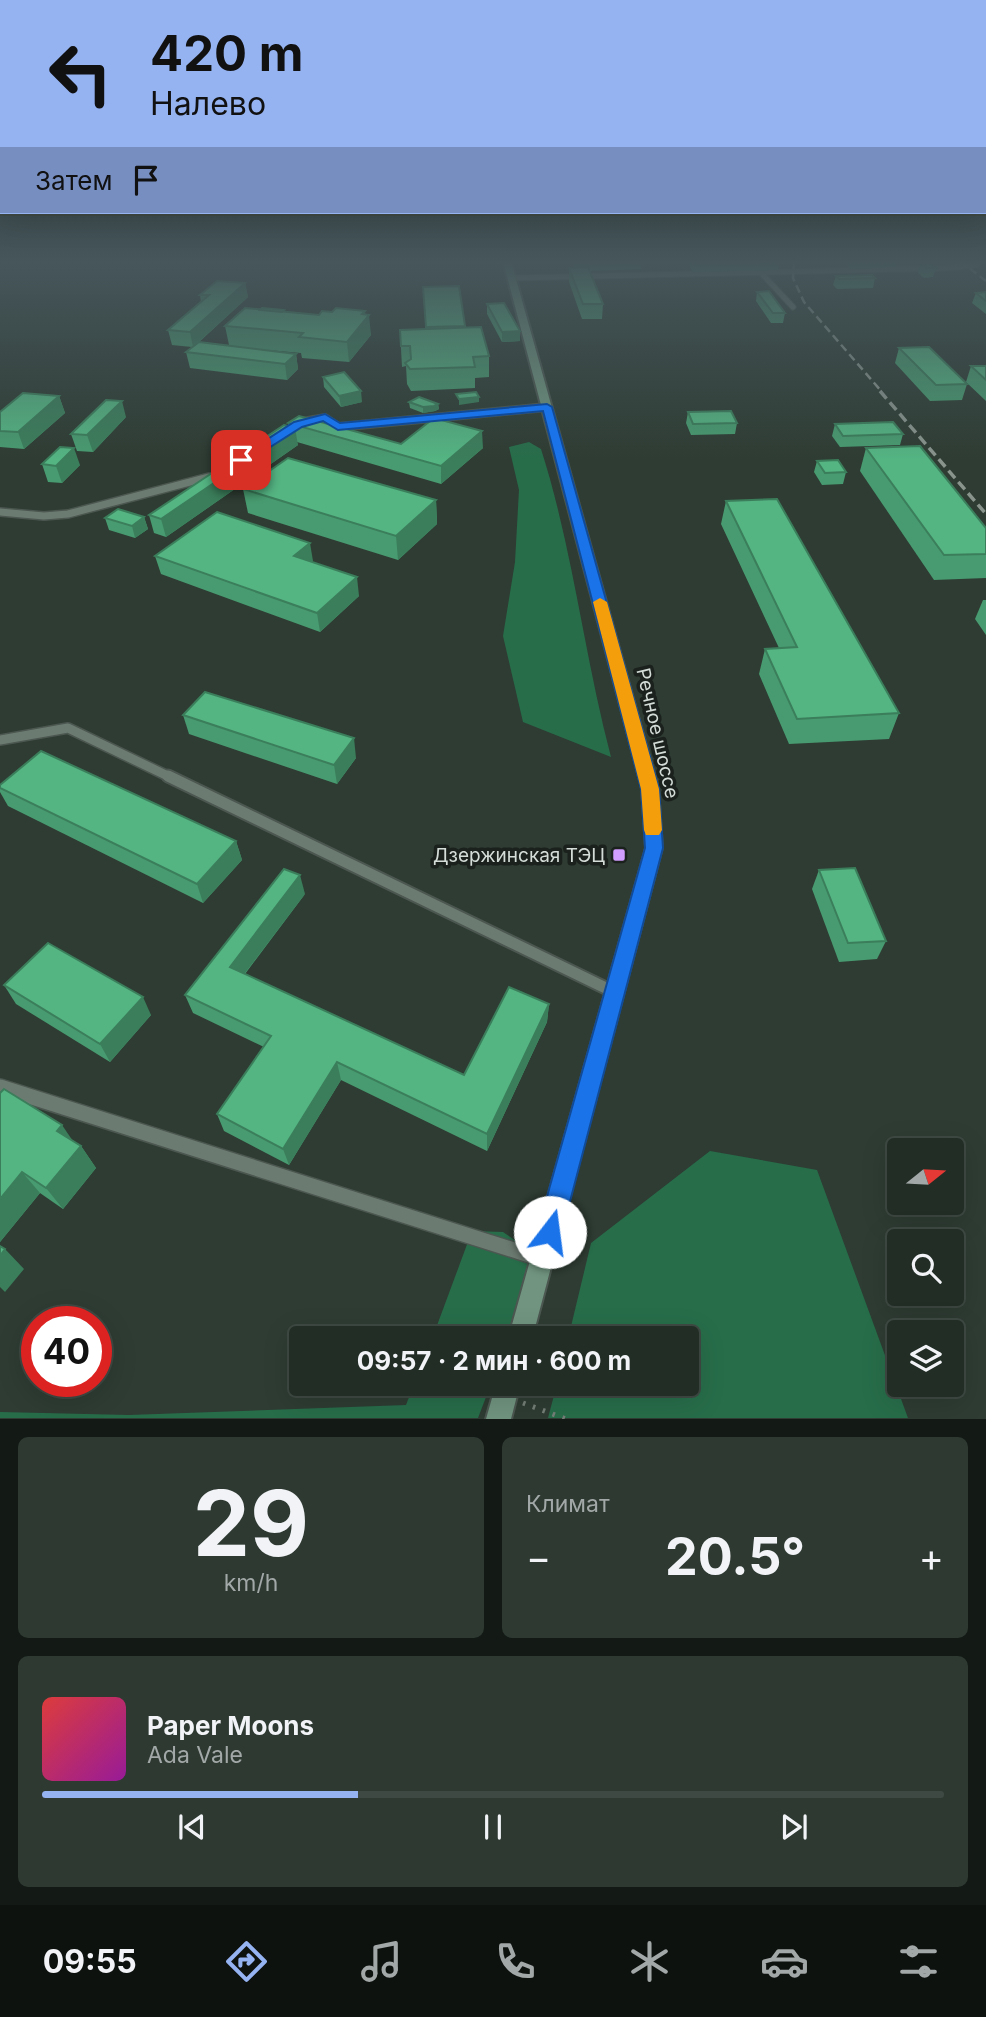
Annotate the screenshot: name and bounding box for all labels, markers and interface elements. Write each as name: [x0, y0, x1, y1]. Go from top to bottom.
text: 420 m: [150, 24, 303, 83]
icon: left: [35, 28, 126, 119]
text: Налево: [150, 84, 266, 123]
icon: arrive: [127, 161, 165, 199]
text: Затем: [35, 165, 113, 196]
pin: [211, 430, 271, 490]
icon: arrive: [222, 441, 260, 479]
street label: Речное шоссе: [631, 666, 684, 801]
place label: Дзержинская ТЭЦ: [433, 844, 605, 867]
marker: Дзержинская ТЭЦ: [611, 847, 627, 863]
north arrow: [887, 1138, 964, 1214]
map controls: [887, 1138, 964, 1397]
position arrow: [513, 1195, 587, 1269]
button: search: [887, 1229, 964, 1306]
speed limit sign: 40: [21, 1306, 112, 1397]
button: layers: [887, 1320, 964, 1397]
text: 09:57 · 2 мин · 600 m: [357, 1345, 631, 1376]
text: 29: [193, 1468, 309, 1578]
text: Климат: [526, 1490, 610, 1518]
text: 20.5°: [665, 1525, 805, 1588]
text: −: [526, 1534, 551, 1580]
text: +: [919, 1534, 944, 1580]
text: km/h: [224, 1569, 278, 1597]
text: Paper Moons: [147, 1710, 314, 1741]
text: Ada Vale: [147, 1741, 243, 1769]
icon: previous: [173, 1808, 211, 1846]
icon: pause: [474, 1808, 512, 1846]
icon: next: [775, 1808, 813, 1846]
icon: directions: [222, 1937, 271, 1986]
icon: music: [357, 1937, 406, 1986]
icon: phone: [491, 1937, 540, 1986]
icon: climate: [625, 1937, 674, 1986]
icon: car: [760, 1937, 809, 1986]
icon: filters: [894, 1937, 943, 1986]
text: 09:55: [43, 1942, 137, 1981]

